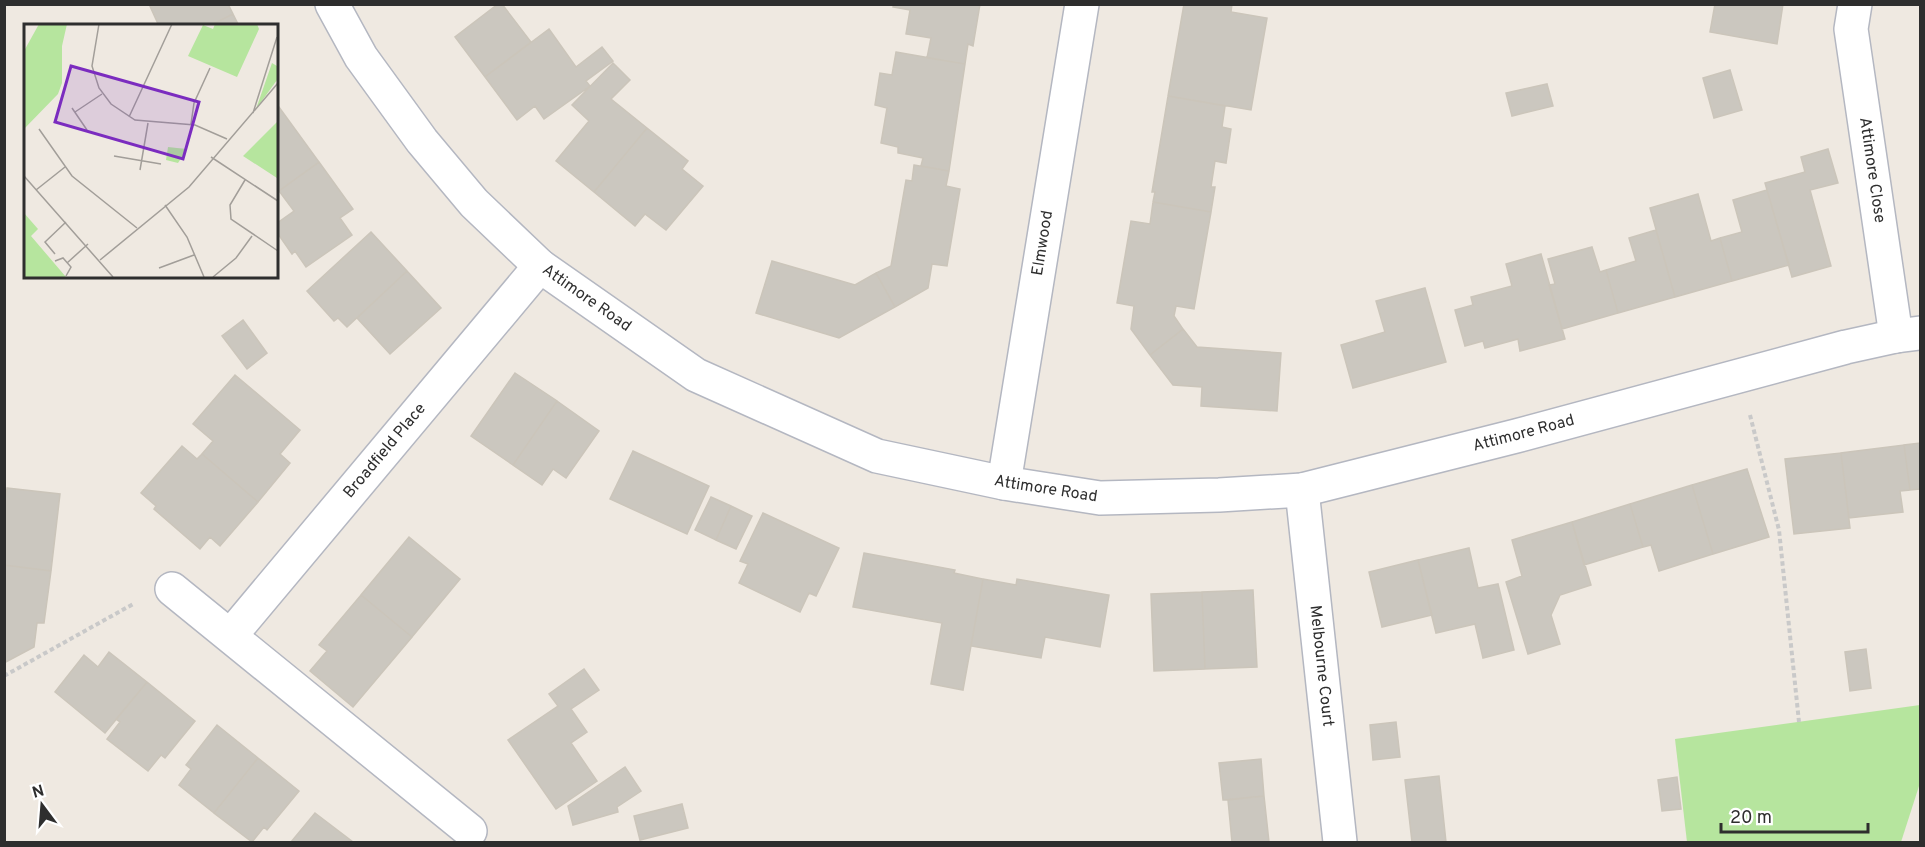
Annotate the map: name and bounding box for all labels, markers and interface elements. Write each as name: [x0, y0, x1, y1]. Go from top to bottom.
inset map: [24, 24, 278, 278]
street label: Attimore Close: [1854, 116, 1889, 224]
street label: Elmwood: [1028, 209, 1058, 277]
street label: Attimore Road: [538, 260, 635, 336]
street label: Broadfield Place: [340, 399, 431, 503]
street label: Attimore Road: [1471, 411, 1577, 456]
street label: Attimore Road: [992, 471, 1099, 507]
street label: Melbourne Court: [1305, 604, 1337, 728]
north arrow: [12, 775, 72, 835]
text: N: [30, 781, 47, 804]
scale bar: [1721, 796, 1868, 834]
text: 20 m: [1730, 807, 1772, 830]

